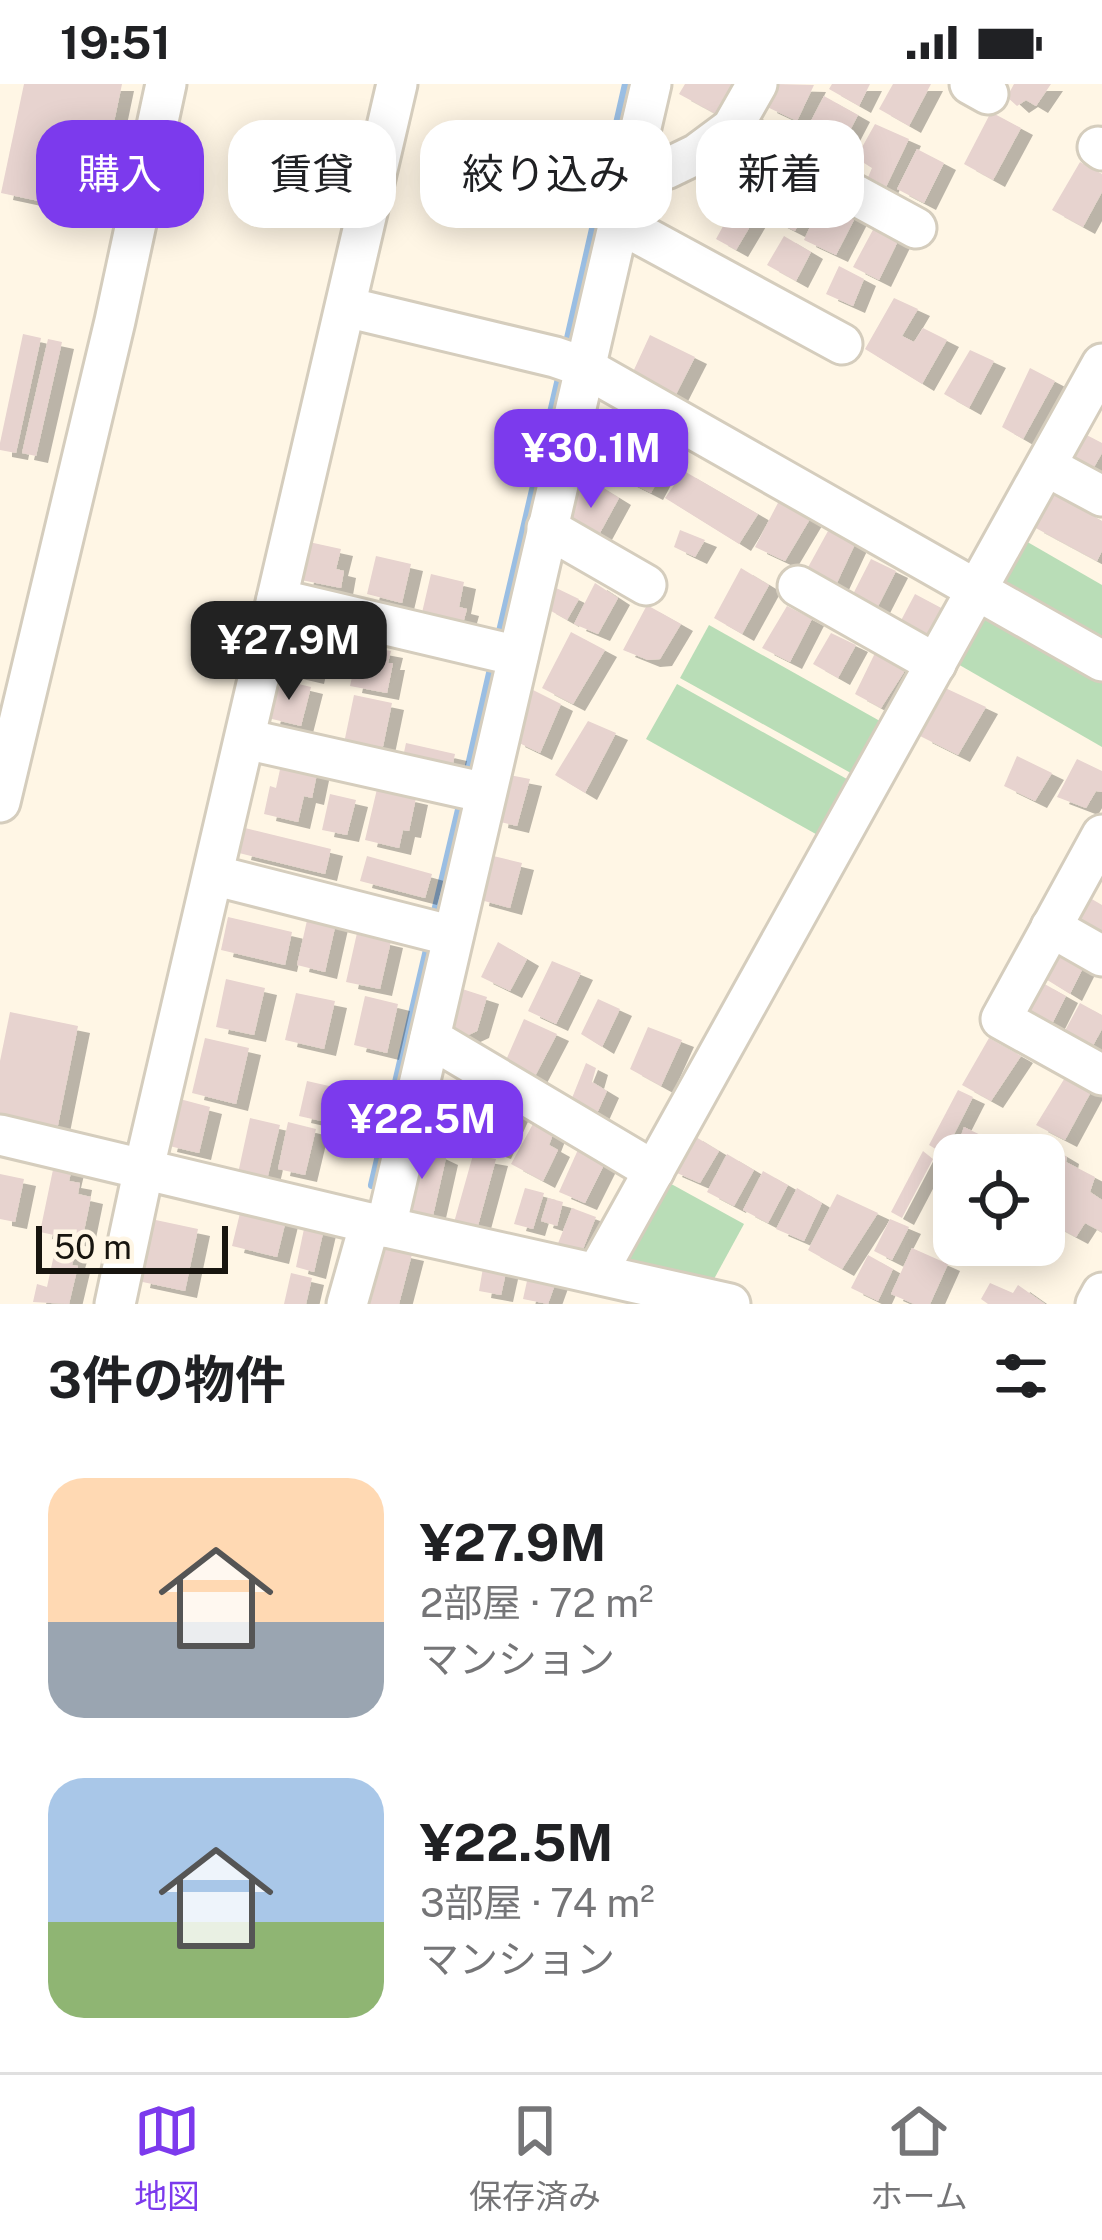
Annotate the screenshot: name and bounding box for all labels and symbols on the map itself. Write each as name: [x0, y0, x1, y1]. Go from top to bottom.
pin: ¥30.1M: [493, 409, 689, 511]
pin: ¥27.9M: [191, 601, 387, 703]
pin: ¥22.5M: [324, 1080, 520, 1182]
scale bar: [36, 1220, 228, 1273]

